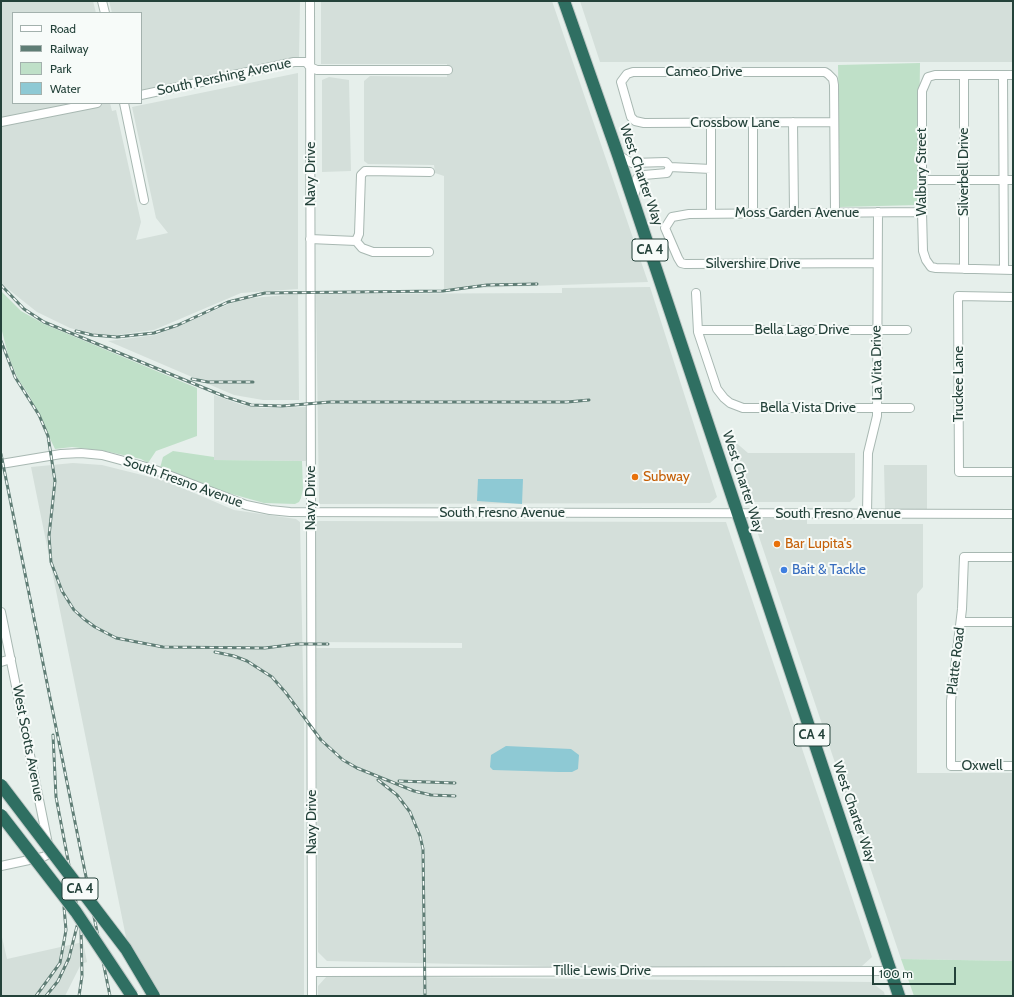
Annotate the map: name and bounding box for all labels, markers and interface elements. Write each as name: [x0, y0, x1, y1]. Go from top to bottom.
legend: [12, 12, 142, 104]
text: Road: [50, 21, 76, 36]
text: Railway: [50, 41, 88, 56]
street label: South Pershing Avenue: [155, 55, 293, 99]
text: Park: [50, 61, 72, 76]
street label: Cameo Drive: [665, 64, 743, 80]
text: Water: [50, 81, 80, 96]
street label: Crossbow Lane: [690, 115, 780, 131]
street label: West Charter Way: [616, 122, 666, 228]
street label: Walbury Street: [914, 128, 930, 216]
street label: Silverbell Drive: [956, 128, 972, 216]
street label: Navy Drive: [303, 142, 319, 206]
street label: Moss Garden Avenue: [735, 205, 859, 221]
road number: CA 4: [632, 239, 668, 261]
street label: Silvershire Drive: [706, 256, 800, 272]
street label: Bella Lago Drive: [755, 322, 849, 338]
street label: La Vita Drive: [868, 325, 886, 401]
street label: Truckee Lane: [951, 346, 967, 422]
street label: Bella Vista Drive: [760, 400, 856, 416]
street label: West Charter Way: [719, 429, 767, 535]
street label: South Fresno Avenue: [121, 453, 245, 511]
street label: Navy Drive: [303, 466, 319, 530]
place label: Subway: [643, 469, 690, 485]
marker: Subway: [630, 472, 640, 482]
street label: South Fresno Avenue: [439, 505, 565, 521]
street label: South Fresno Avenue: [775, 506, 901, 522]
place label: Bar Lupita's: [785, 536, 852, 552]
marker: Bar Lupita's: [772, 539, 782, 549]
place label: Bait & Tackle: [792, 562, 866, 578]
marker: Bait & Tackle: [779, 565, 789, 575]
street label: Platte Road: [944, 626, 968, 696]
street label: West Scotts Avenue: [8, 683, 48, 803]
road number: CA 4: [794, 724, 830, 746]
street label: Oxwell: [961, 758, 1003, 774]
street label: West Charter Way: [829, 759, 879, 865]
street label: Navy Drive: [304, 790, 320, 854]
road number: CA 4: [62, 878, 98, 900]
scale bar: [874, 959, 958, 985]
street label: Tillie Lewis Drive: [553, 963, 651, 979]
text: 100 m: [879, 966, 913, 981]

